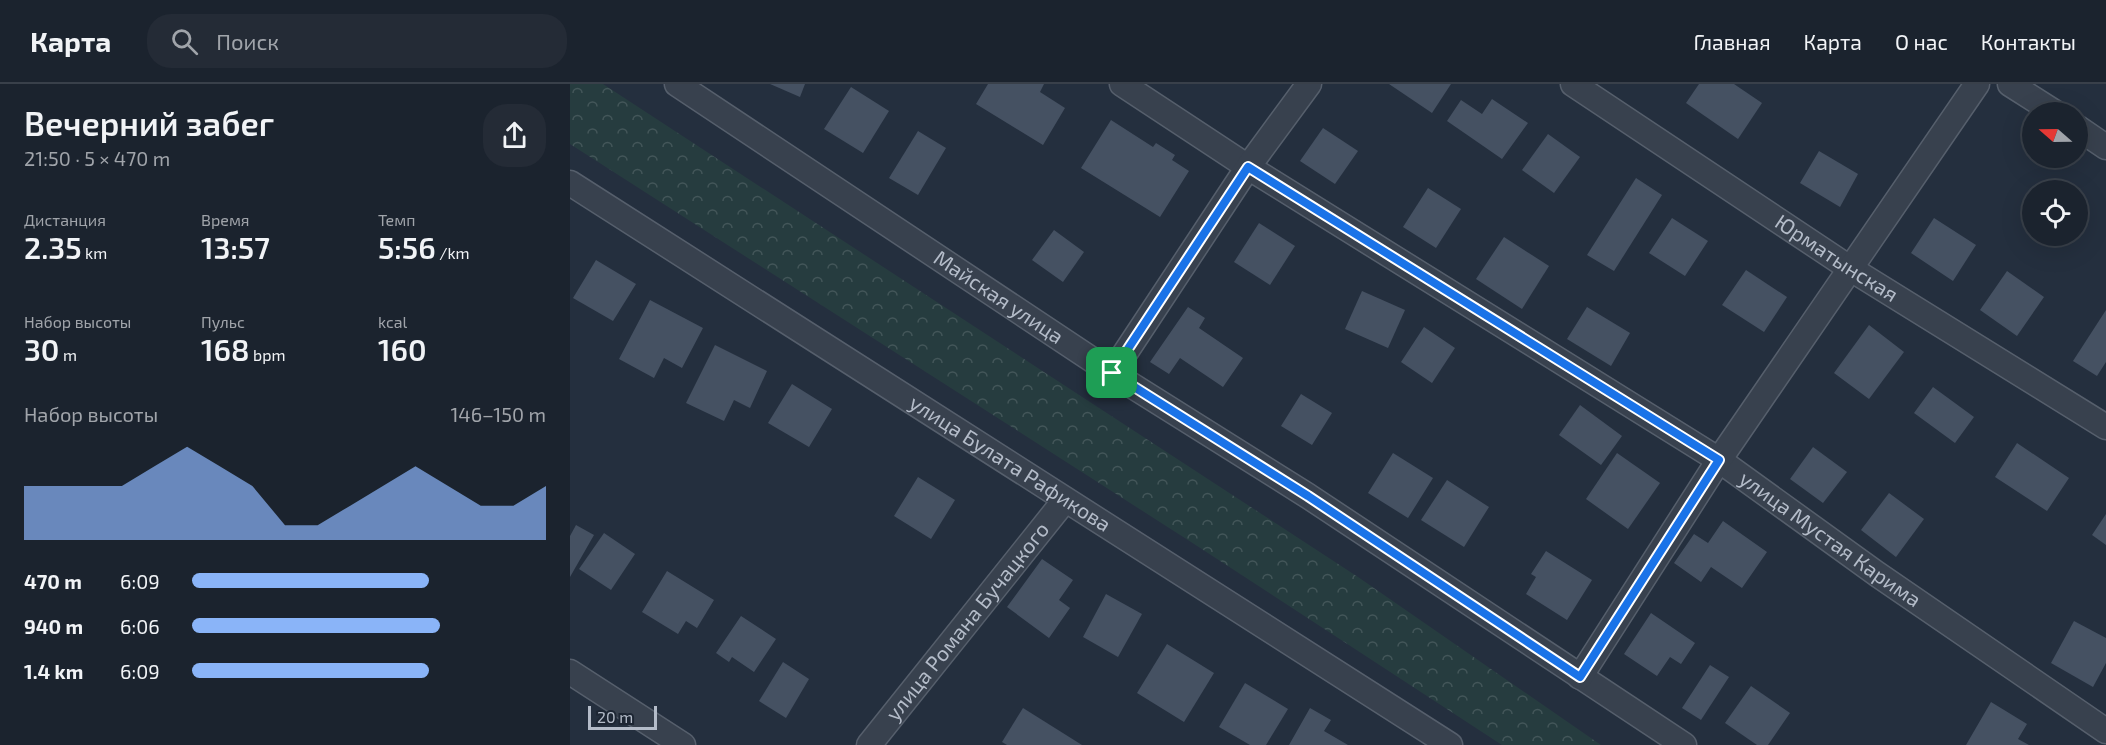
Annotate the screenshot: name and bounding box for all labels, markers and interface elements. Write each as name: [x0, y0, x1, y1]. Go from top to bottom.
search box: [147, 14, 567, 68]
text: Карта: [30, 24, 111, 58]
icon: search: [168, 25, 201, 58]
text: Поиск: [216, 28, 279, 54]
text: Главная: [1694, 29, 1771, 54]
text: Карта: [1804, 29, 1862, 54]
text: О нас: [1895, 29, 1948, 54]
text: Контакты: [1981, 29, 2076, 54]
north arrow: [2022, 102, 2088, 168]
map controls: [2022, 102, 2088, 246]
text: Вечерний забег: [24, 103, 274, 143]
button: share: [483, 104, 546, 167]
text: 21:50 · 5 × 470 m: [24, 146, 170, 170]
button: locate: [2022, 180, 2088, 246]
street label: Юрматынская: [1771, 208, 1903, 306]
text: Дистанция: [24, 210, 106, 229]
text: Время: [201, 210, 250, 229]
text: Темп: [378, 210, 415, 229]
text: 2.35: [24, 229, 82, 265]
text: 13:57: [201, 229, 270, 265]
text: 5:56: [378, 229, 436, 265]
text: km: [82, 243, 107, 262]
text: /km: [436, 243, 470, 262]
street label: Майская улица: [930, 244, 1069, 348]
text: Набор высоты: [24, 312, 131, 331]
text: Пульс: [201, 312, 245, 331]
text: kcal: [378, 312, 407, 331]
text: 30: [24, 331, 59, 367]
text: 168: [201, 331, 249, 367]
text: 160: [378, 331, 427, 367]
text: m: [59, 345, 77, 364]
text: bpm: [249, 345, 285, 364]
pin: [1086, 347, 1137, 398]
icon: arrive: [1095, 356, 1128, 389]
street label: улица Булата Рафикова: [905, 389, 1116, 536]
text: Набор высоты: [24, 402, 158, 426]
text: 146–150 m: [450, 402, 546, 426]
street label: улица Мустая Карима: [1735, 465, 1926, 611]
street label: улица Романа Бучацкого: [880, 516, 1053, 726]
text: 470 m: [24, 569, 82, 593]
text: 6:09: [120, 569, 160, 593]
text: 940 m: [24, 614, 83, 638]
text: 6:06: [120, 614, 160, 638]
text: 1.4 km: [24, 659, 83, 683]
text: 6:09: [120, 659, 160, 683]
scale bar: [588, 703, 657, 730]
text: 20 m: [597, 707, 633, 726]

